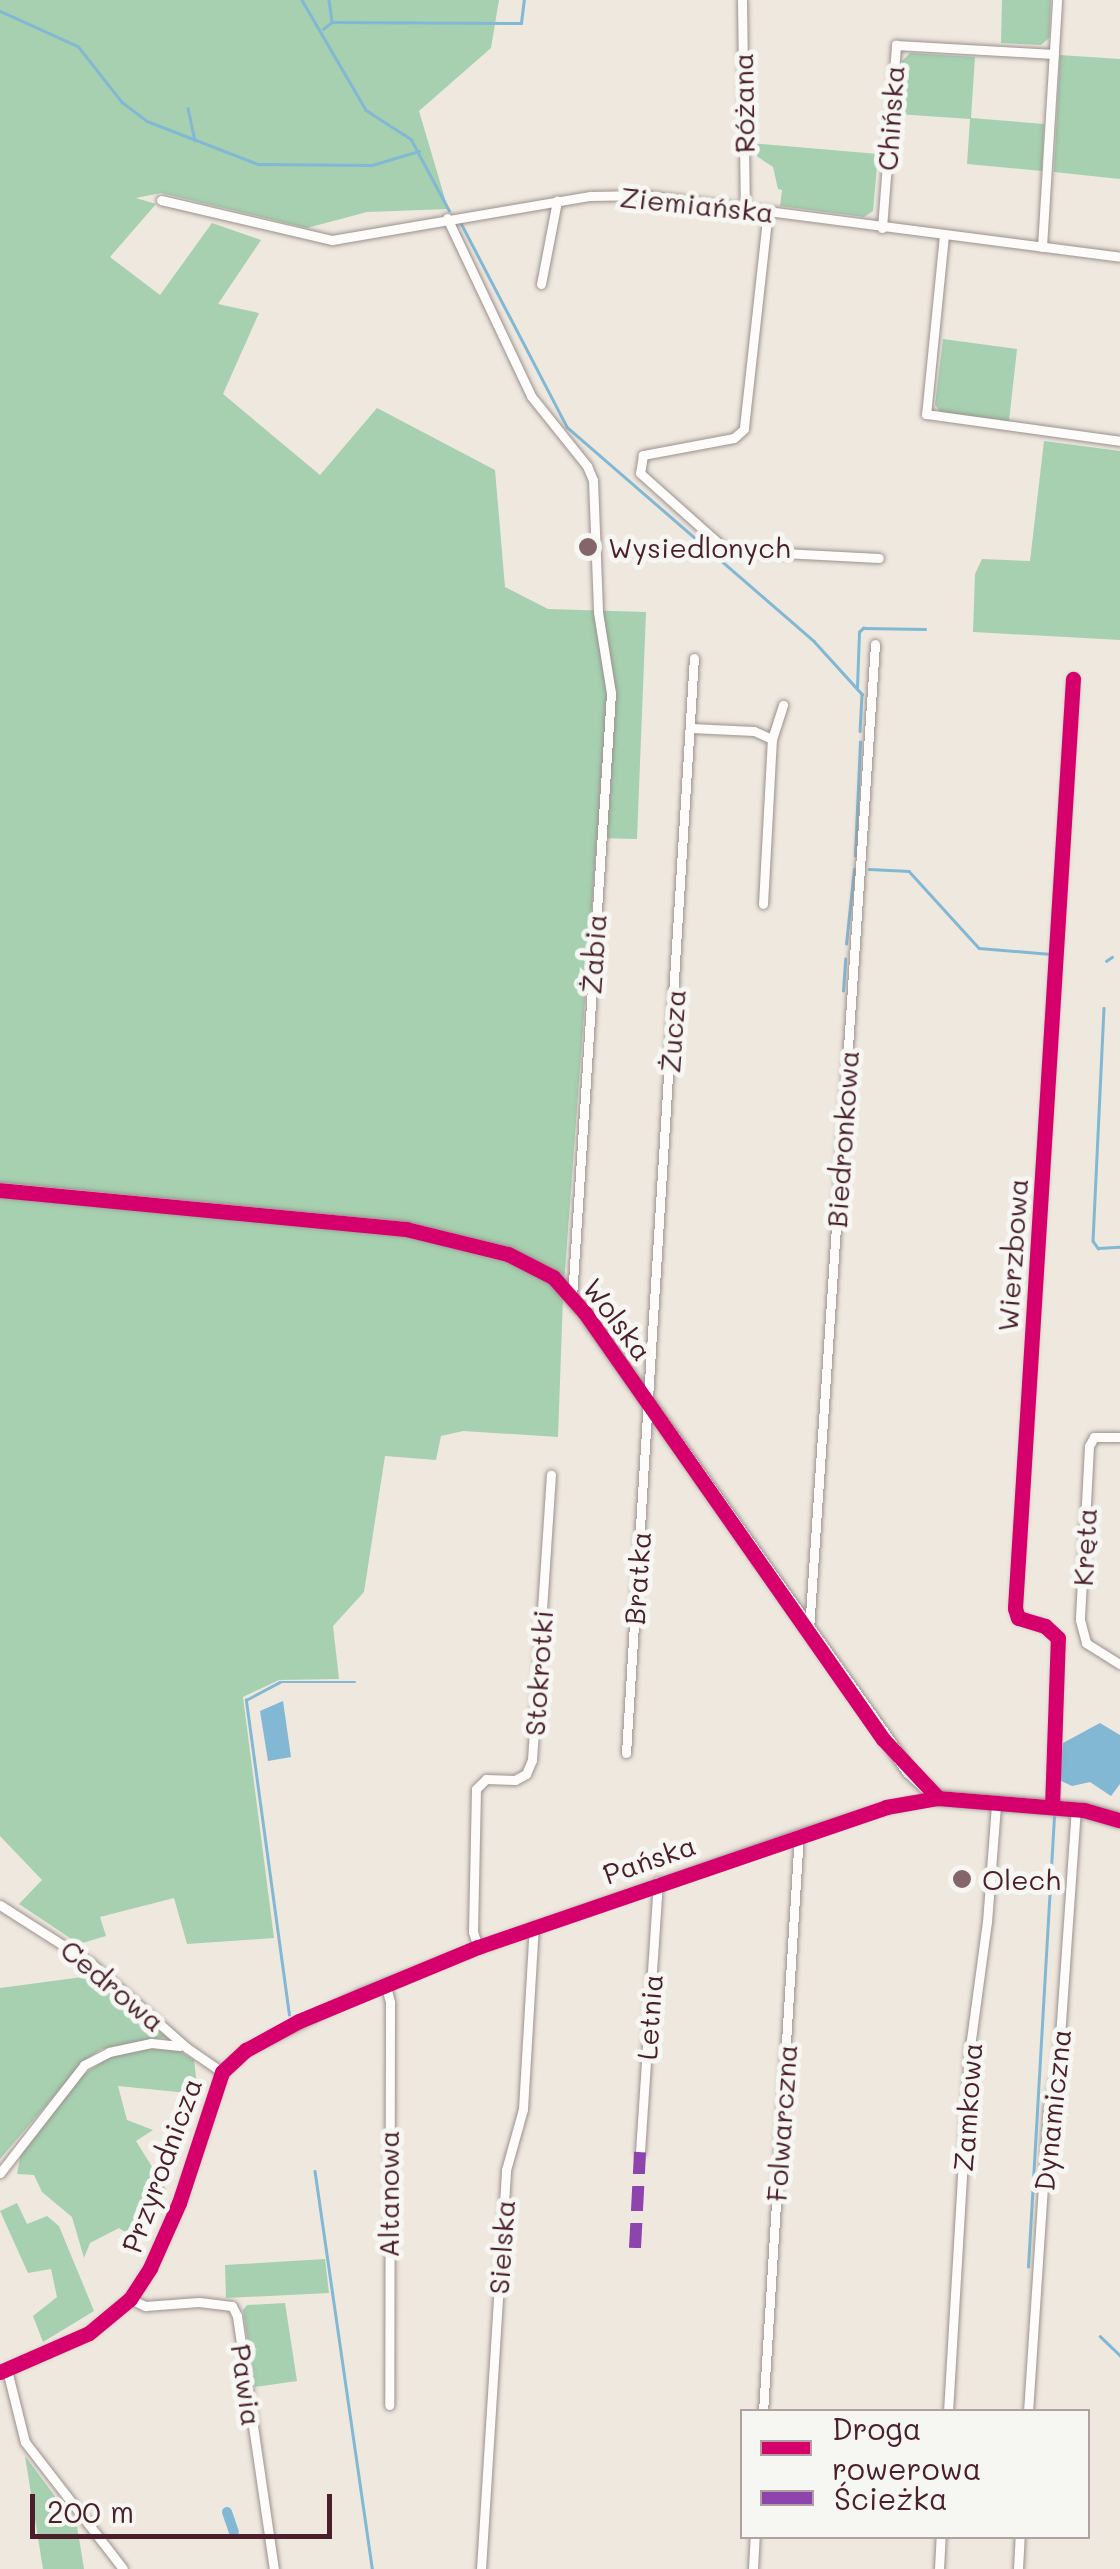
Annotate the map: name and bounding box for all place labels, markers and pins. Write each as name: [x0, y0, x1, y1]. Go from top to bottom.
place label: Wysiedlonych: [608, 530, 790, 564]
marker: Wysiedlonych: [577, 536, 599, 558]
place label: Olech: [982, 1862, 1061, 1896]
marker: Olech: [951, 1868, 973, 1890]

